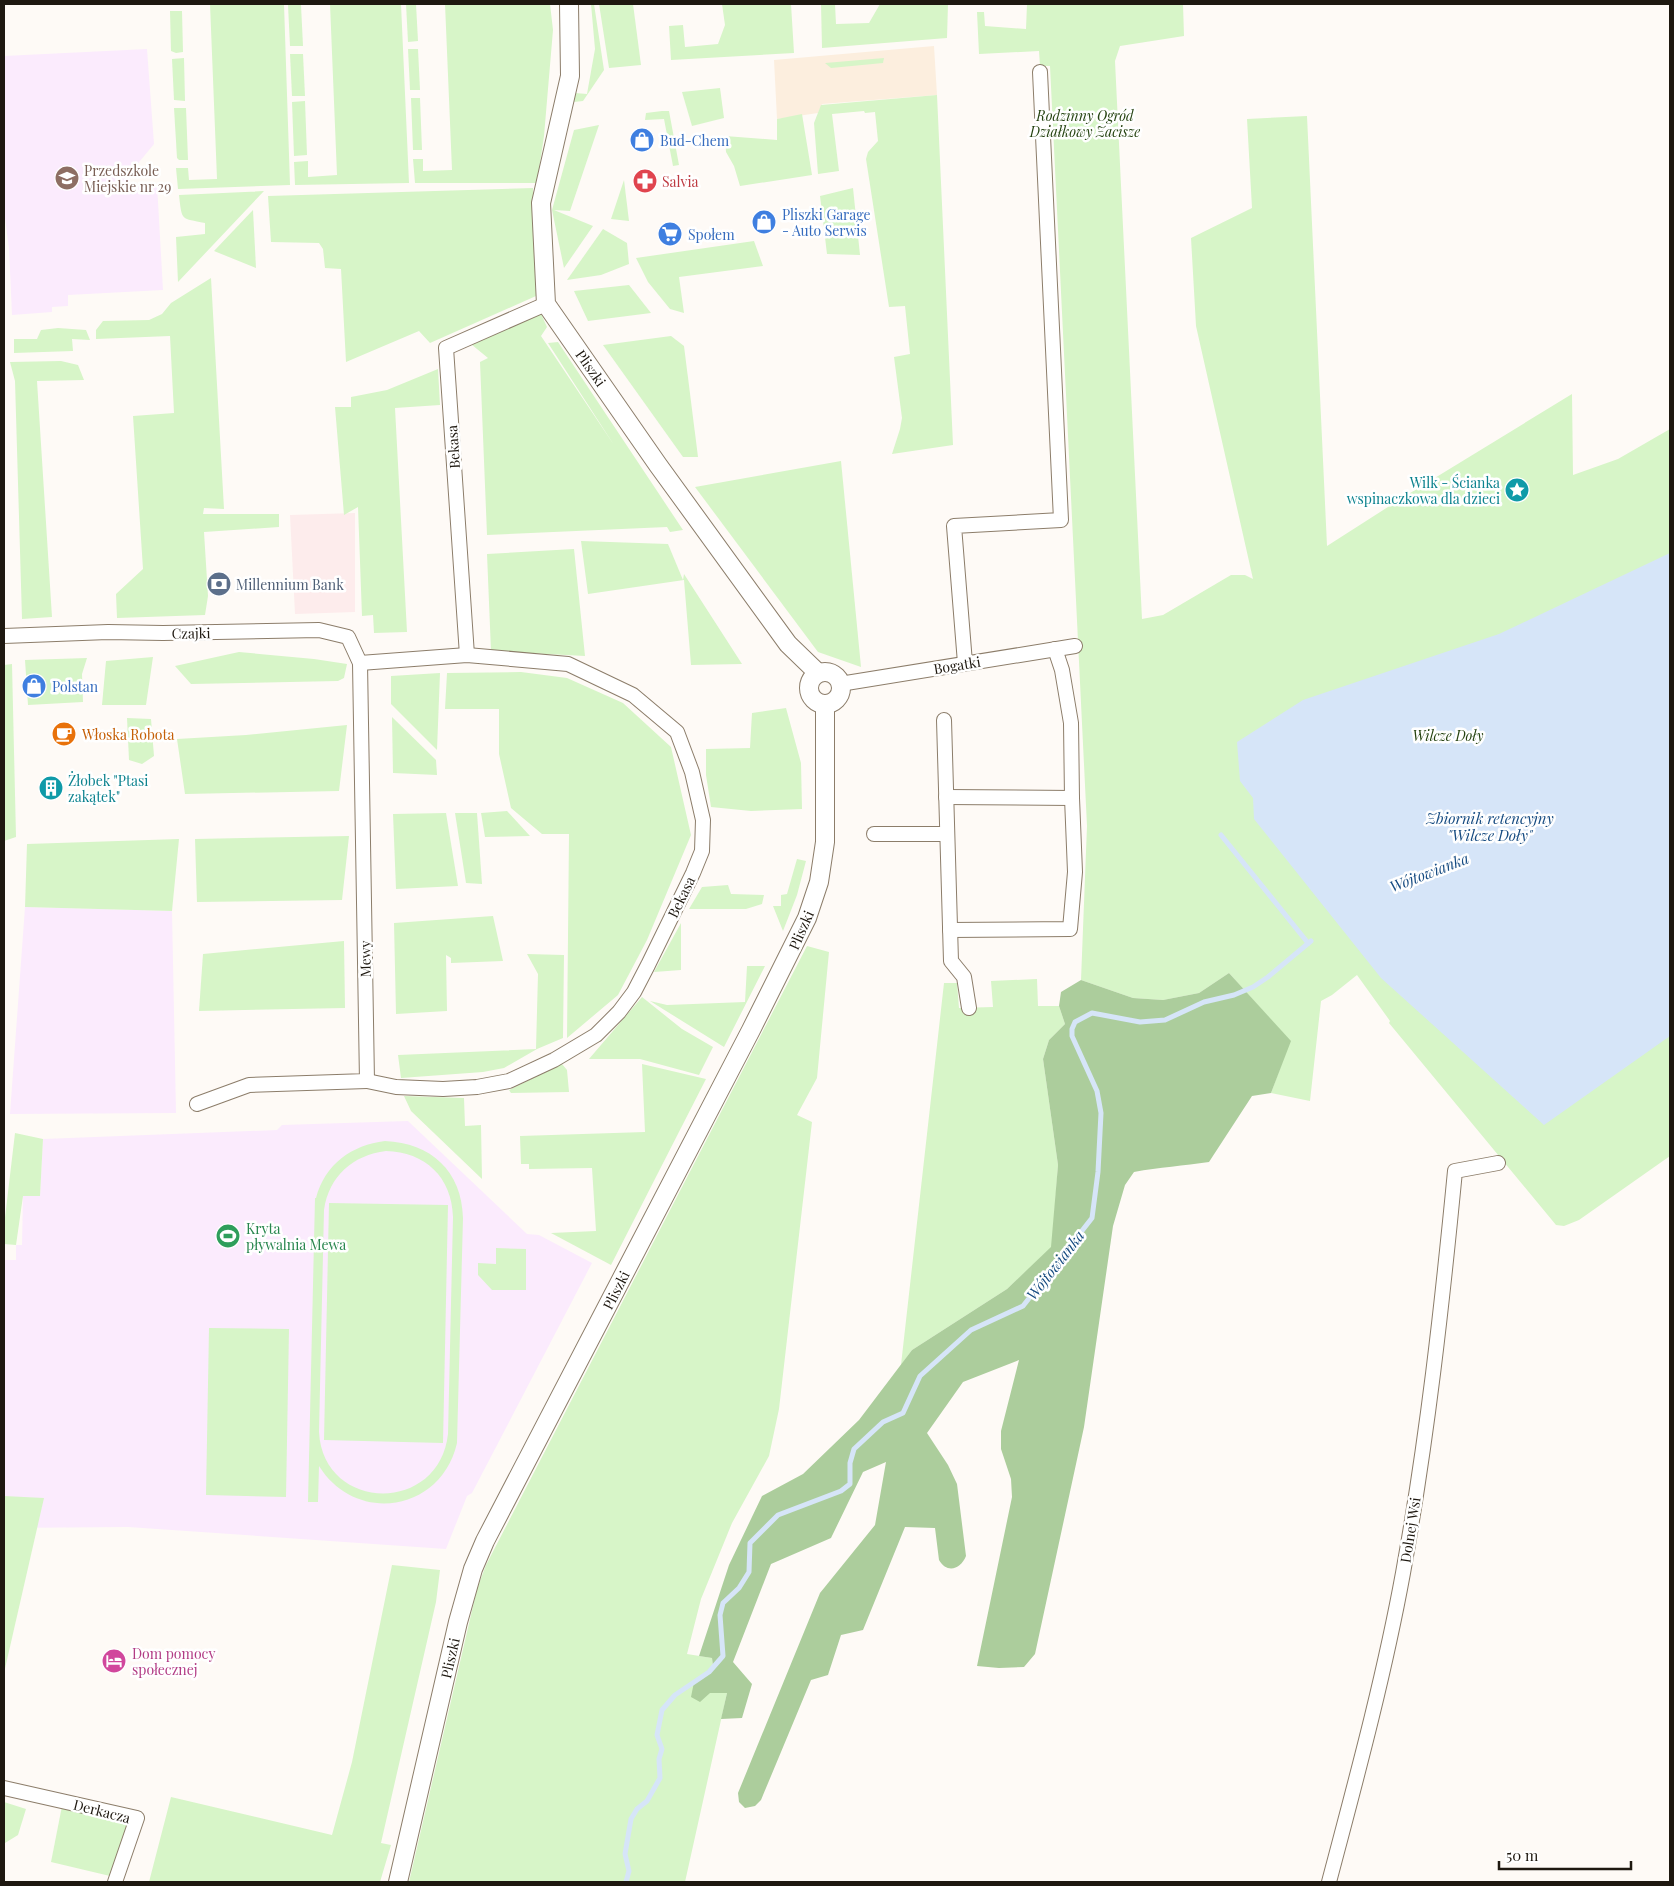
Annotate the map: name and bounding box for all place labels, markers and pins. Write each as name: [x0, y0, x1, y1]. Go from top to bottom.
shop icon: Bud-Chem: [629, 127, 655, 153]
place label: Bud-Chem: [660, 131, 730, 150]
place label: Przedszkole Miejskie nr 29: [84, 161, 171, 196]
school or university icon: Przedszkole Miejskie nr 29: [54, 165, 80, 191]
pharmacy icon: Salvia: [632, 168, 658, 194]
place label: Salvia: [662, 172, 698, 191]
place label: Pliszki Garage - Auto Serwis: [782, 205, 871, 240]
shop icon: Pliszki Garage - Auto Serwis: [751, 209, 777, 235]
supermarket icon: Społem: [657, 221, 683, 247]
place label: Społem: [688, 225, 735, 244]
place label: Wilk - Ścianka wspinaczkowa dla dzieci: [1347, 473, 1500, 508]
place icon: Wilk - Ścianka wspinaczkowa dla dzieci: [1504, 477, 1530, 503]
bank icon: Millennium Bank: [206, 571, 232, 597]
place label: Millennium Bank: [236, 575, 344, 594]
shop icon: Polstan: [21, 673, 47, 699]
place label: Polstan: [52, 677, 99, 696]
cafe icon: Włoska Robota: [51, 721, 77, 747]
place label: Włoska Robota: [81, 725, 174, 744]
place label: Żłobek "Ptasi zakątek": [68, 771, 148, 806]
building icon: Żłobek "Ptasi zakątek": [38, 775, 64, 801]
place label: Kryta pływalnia Mewa: [246, 1219, 346, 1254]
sports icon: Kryta pływalnia Mewa: [215, 1223, 241, 1249]
place label: Dom pomocy społecznej: [132, 1644, 215, 1679]
hotel icon: Dom pomocy społecznej: [101, 1648, 127, 1674]

